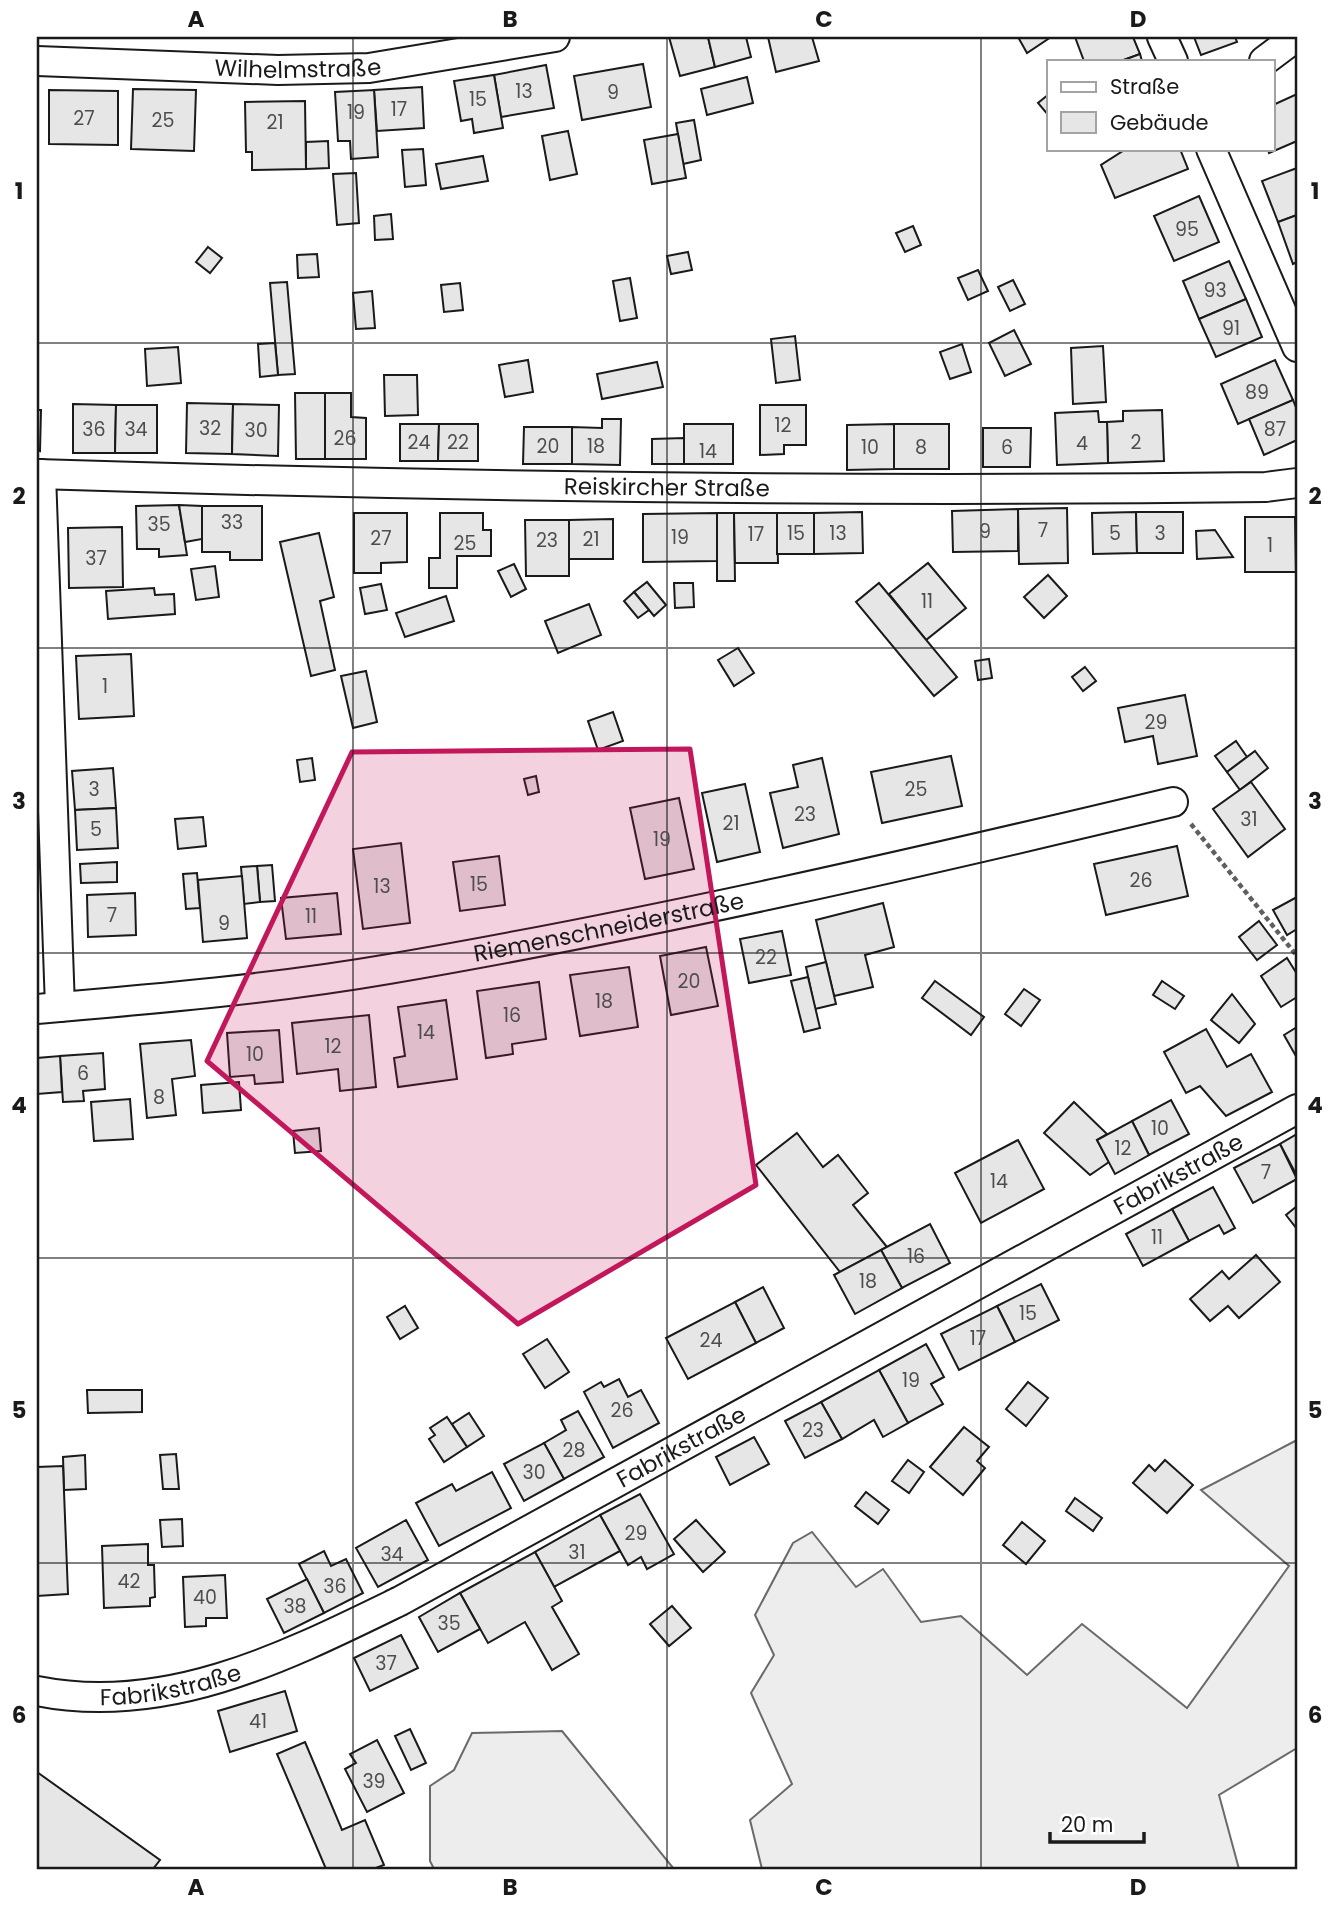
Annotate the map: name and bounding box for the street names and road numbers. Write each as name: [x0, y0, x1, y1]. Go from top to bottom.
street label: Wilhelmstraße: [214, 50, 384, 86]
street label: Reiskircher Straße: [564, 470, 770, 504]
street label: Riemenschneiderstraße: [471, 885, 747, 970]
street label: Fabrikstraße: [1108, 1126, 1249, 1223]
street label: Fabrikstraße: [611, 1398, 752, 1495]
street label: Fabrikstraße: [100, 1656, 245, 1713]

